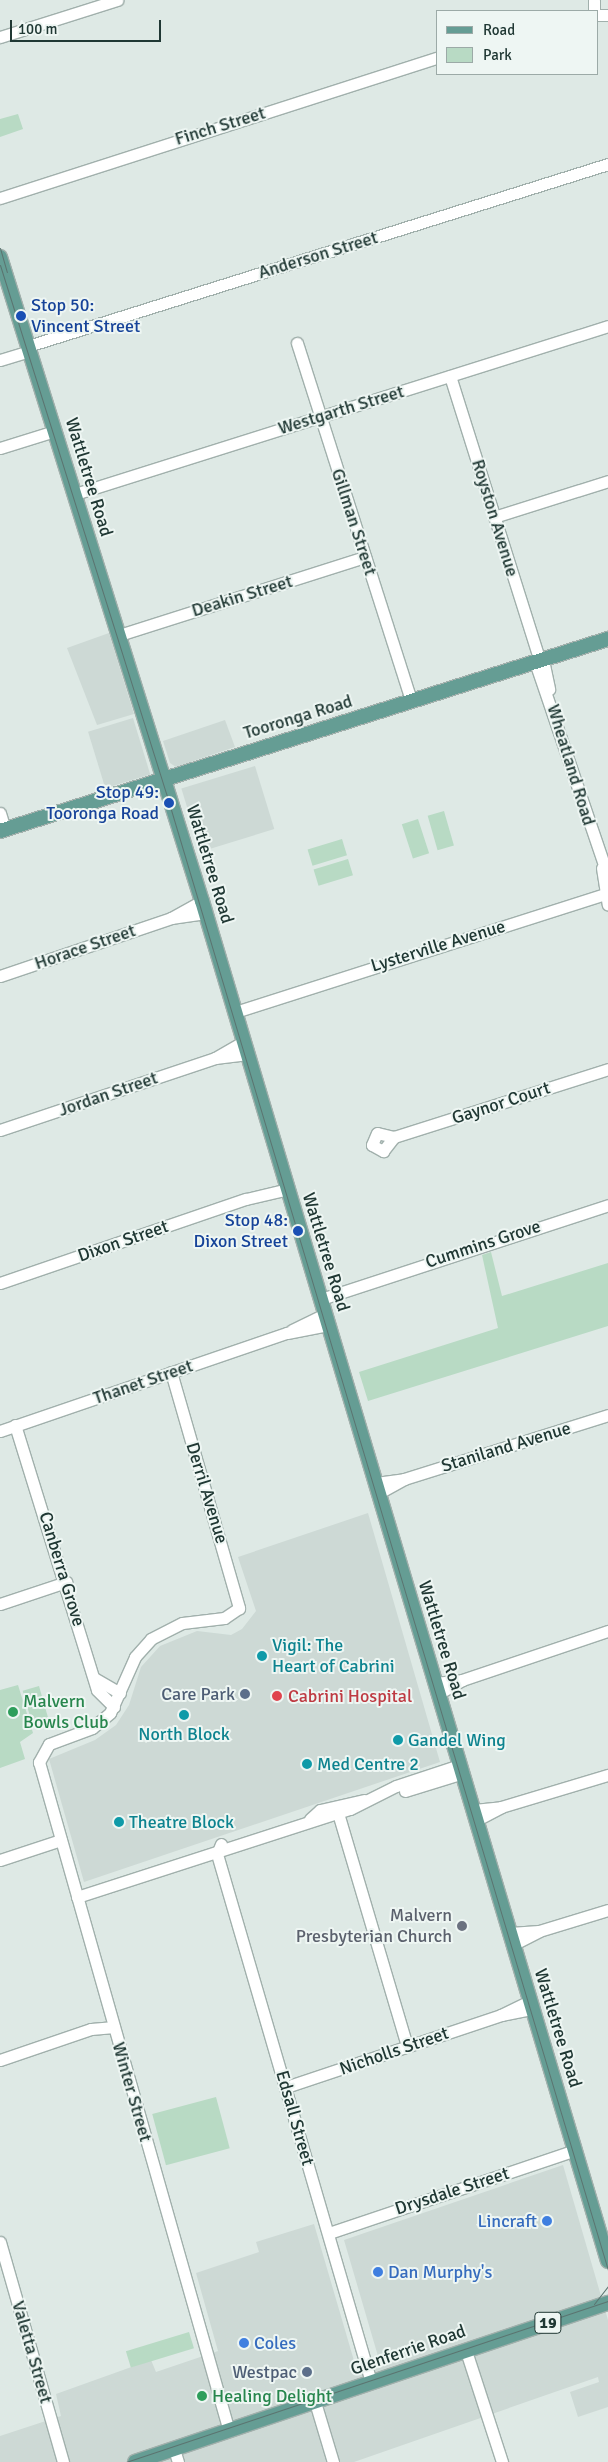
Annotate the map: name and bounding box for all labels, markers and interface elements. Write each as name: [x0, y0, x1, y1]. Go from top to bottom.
scale bar: [12, 10, 164, 42]
legend: [436, 10, 598, 75]
text: 100 m: [18, 20, 58, 38]
text: Road: [483, 21, 515, 39]
text: Park: [483, 46, 512, 64]
street label: Finch Street: [172, 102, 268, 150]
street label: Anderson Street: [256, 227, 380, 283]
place label: Stop 50: Vincent Street: [31, 295, 140, 338]
marker: Stop 50: Vincent Street: [15, 310, 27, 322]
street label: Westgarth Street: [276, 381, 406, 439]
street label: Wattletree Road: [61, 415, 117, 539]
street label: Royston Avenue: [467, 457, 523, 579]
street label: Gillman Street: [327, 466, 381, 578]
street label: Deakin Street: [189, 570, 295, 622]
street label: Tooronga Road: [241, 690, 355, 744]
street label: Wheatland Road: [542, 702, 600, 828]
place label: Stop 49: Tooronga Road: [46, 782, 159, 824]
marker: Stop 49: Tooronga Road: [163, 797, 175, 809]
street label: Wattletree Road: [182, 802, 238, 926]
street label: Lysterville Avenue: [368, 915, 508, 977]
street label: Horace Street: [32, 920, 138, 974]
street label: Jordan Street: [56, 1067, 160, 1121]
street label: Gaynor Court: [449, 1077, 553, 1129]
street label: Wattletree Road: [298, 1190, 354, 1314]
place label: Stop 48: Dixon Street: [194, 1210, 288, 1252]
street label: Dixon Street: [75, 1215, 171, 1267]
street label: Cummins Grove: [423, 1215, 543, 1273]
marker: Stop 48: Dixon Street: [292, 1225, 304, 1237]
street label: Thanet Street: [90, 1355, 196, 1409]
street label: Staniland Avenue: [439, 1417, 573, 1477]
street label: Derril Avenue: [181, 1440, 233, 1546]
street label: Canberra Grove: [34, 1509, 90, 1629]
street label: Wattletree Road: [414, 1578, 470, 1702]
place label: Vigil: The Heart of Cabrini: [272, 1635, 395, 1678]
marker: Vigil: The Heart of Cabrini: [256, 1650, 268, 1662]
place label: Care Park: [161, 1683, 235, 1705]
place label: Cabrini Hospital: [288, 1685, 412, 1707]
marker: Care Park: [239, 1688, 251, 1700]
marker: Cabrini Hospital: [270, 1689, 284, 1703]
place label: Malvern Bowls Club: [23, 1691, 108, 1734]
marker: Malvern Bowls Club: [7, 1706, 19, 1718]
marker: North Block: [178, 1709, 190, 1721]
place label: North Block: [138, 1723, 230, 1745]
place label: Gandel Wing: [408, 1729, 506, 1751]
marker: Gandel Wing: [392, 1734, 404, 1746]
place label: Med Centre 2: [317, 1753, 419, 1775]
marker: Med Centre 2: [301, 1758, 313, 1770]
place label: Theatre Block: [129, 1811, 234, 1833]
marker: Theatre Block: [113, 1816, 125, 1828]
place label: Malvern Presbyterian Church: [296, 1905, 452, 1948]
marker: Malvern Presbyterian Church: [456, 1920, 468, 1932]
street label: Wattletree Road: [530, 1966, 586, 2090]
street label: Nicholls Street: [337, 2022, 451, 2080]
street label: Winter Street: [107, 2040, 157, 2144]
street label: Edsall Street: [271, 2068, 319, 2168]
street label: Drysdale Street: [392, 2162, 512, 2220]
place label: Lincraft: [477, 2210, 537, 2232]
marker: Lincraft: [541, 2215, 553, 2227]
place label: Dan Murphy's: [388, 2261, 492, 2283]
marker: Dan Murphy's: [372, 2266, 384, 2278]
street label: Valetta Street: [7, 2298, 57, 2406]
road number: 19: [534, 2310, 562, 2336]
street label: Glenferrie Road: [348, 2320, 468, 2380]
place label: Coles: [254, 2332, 296, 2354]
marker: Coles: [238, 2337, 250, 2349]
place label: Westpac: [232, 2361, 297, 2383]
marker: Westpac: [301, 2366, 313, 2378]
place label: Healing Delight: [212, 2385, 332, 2407]
marker: Healing Delight: [196, 2390, 208, 2402]

